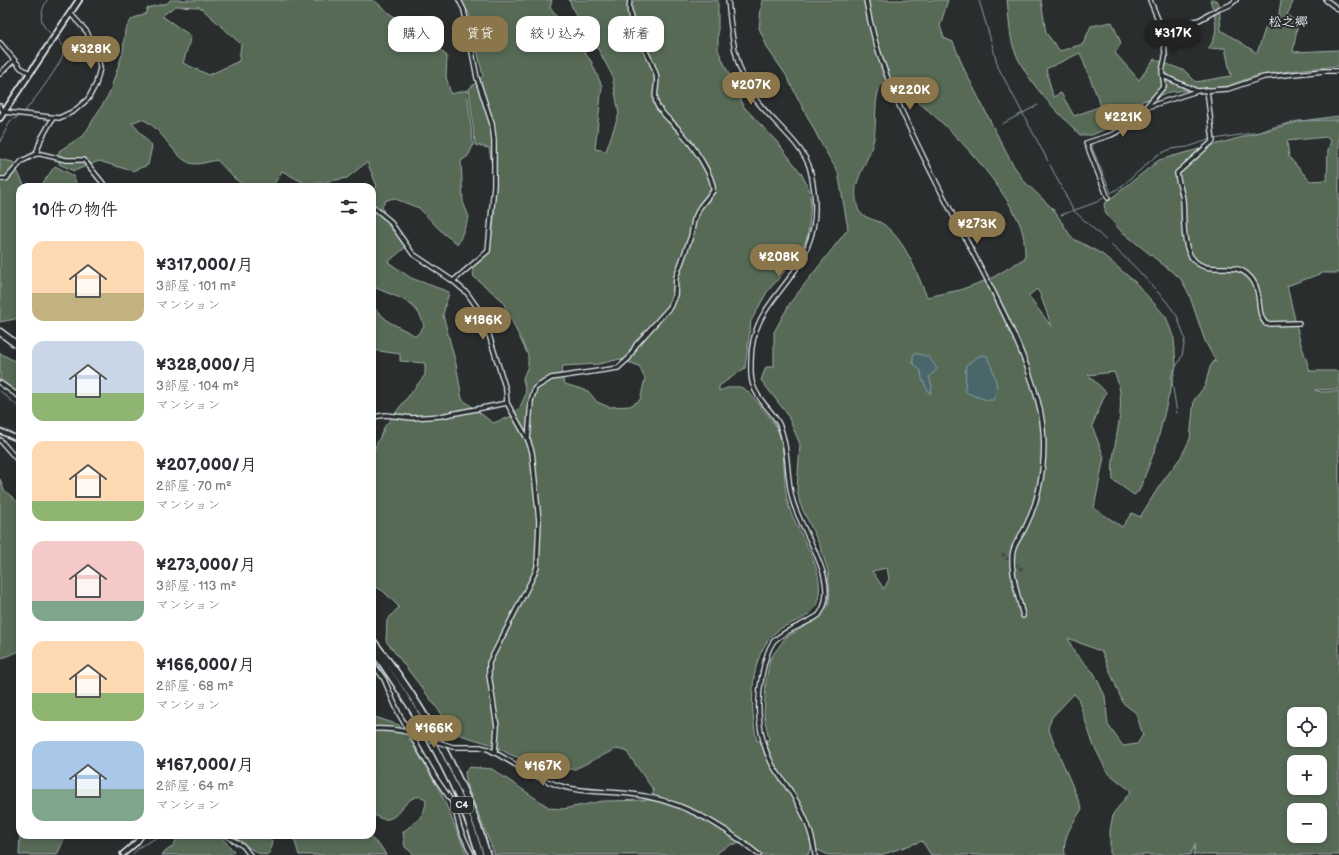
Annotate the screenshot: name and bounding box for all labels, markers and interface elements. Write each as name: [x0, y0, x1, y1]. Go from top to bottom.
district label: 松之郷: [1268, 14, 1308, 30]
chip: 購入: [388, 16, 444, 52]
chip: 賃貸: [452, 16, 508, 52]
chip: 絞り込み: [516, 16, 600, 52]
chip: 新着: [608, 16, 664, 52]
pin: ¥317K: [1145, 20, 1201, 54]
text: ¥317K: [1154, 25, 1192, 41]
pin: ¥328K: [63, 36, 119, 70]
text: ¥328K: [71, 41, 111, 57]
pin: ¥207K: [723, 72, 779, 106]
text: ¥207K: [731, 77, 771, 93]
pin: ¥220K: [882, 77, 938, 111]
text: ¥220K: [890, 82, 930, 98]
pin: ¥221K: [1095, 104, 1151, 138]
text: ¥221K: [1104, 109, 1142, 125]
icon: filters: [338, 196, 360, 218]
text: 10件の物件: [32, 200, 118, 220]
pin: ¥273K: [949, 211, 1005, 245]
text: ¥273K: [957, 216, 997, 232]
pin: ¥208K: [751, 244, 807, 278]
text: ¥208K: [759, 249, 799, 265]
text: ¥317,000/月: [156, 255, 254, 275]
icon: home: [64, 257, 112, 305]
text: 3部屋 · 101 m²: [156, 278, 236, 294]
text: マンション: [156, 297, 220, 313]
pin: ¥186K: [455, 307, 511, 341]
text: ¥186K: [464, 312, 502, 328]
text: ¥328,000/月: [156, 355, 257, 375]
icon: home: [64, 357, 112, 405]
text: 3部屋 · 104 m²: [156, 378, 239, 394]
text: マンション: [156, 397, 220, 413]
text: ¥207,000/月: [156, 455, 257, 475]
icon: home: [64, 457, 112, 505]
text: 2部屋 · 70 m²: [156, 478, 232, 494]
text: マンション: [156, 497, 220, 513]
text: ¥273,000/月: [156, 555, 256, 575]
icon: home: [64, 557, 112, 605]
text: 3部屋 · 113 m²: [156, 578, 236, 594]
text: マンション: [156, 597, 220, 613]
text: ¥166,000/月: [156, 655, 255, 675]
icon: home: [64, 657, 112, 705]
text: 2部屋 · 68 m²: [156, 678, 234, 694]
text: マンション: [156, 697, 220, 713]
map controls: [1287, 707, 1327, 843]
button: locate: [1287, 707, 1327, 747]
pin: ¥166K: [406, 715, 462, 749]
text: ¥166K: [415, 720, 453, 736]
pin: ¥167K: [515, 753, 571, 787]
text: ¥167,000/月: [156, 755, 254, 775]
button: +: [1287, 755, 1327, 795]
icon: home: [64, 757, 112, 805]
text: ¥167K: [524, 758, 562, 774]
text: 2部屋 · 64 m²: [156, 778, 234, 794]
text: マンション: [156, 797, 220, 813]
road number: C4: [451, 797, 473, 813]
button: −: [1287, 803, 1327, 843]

